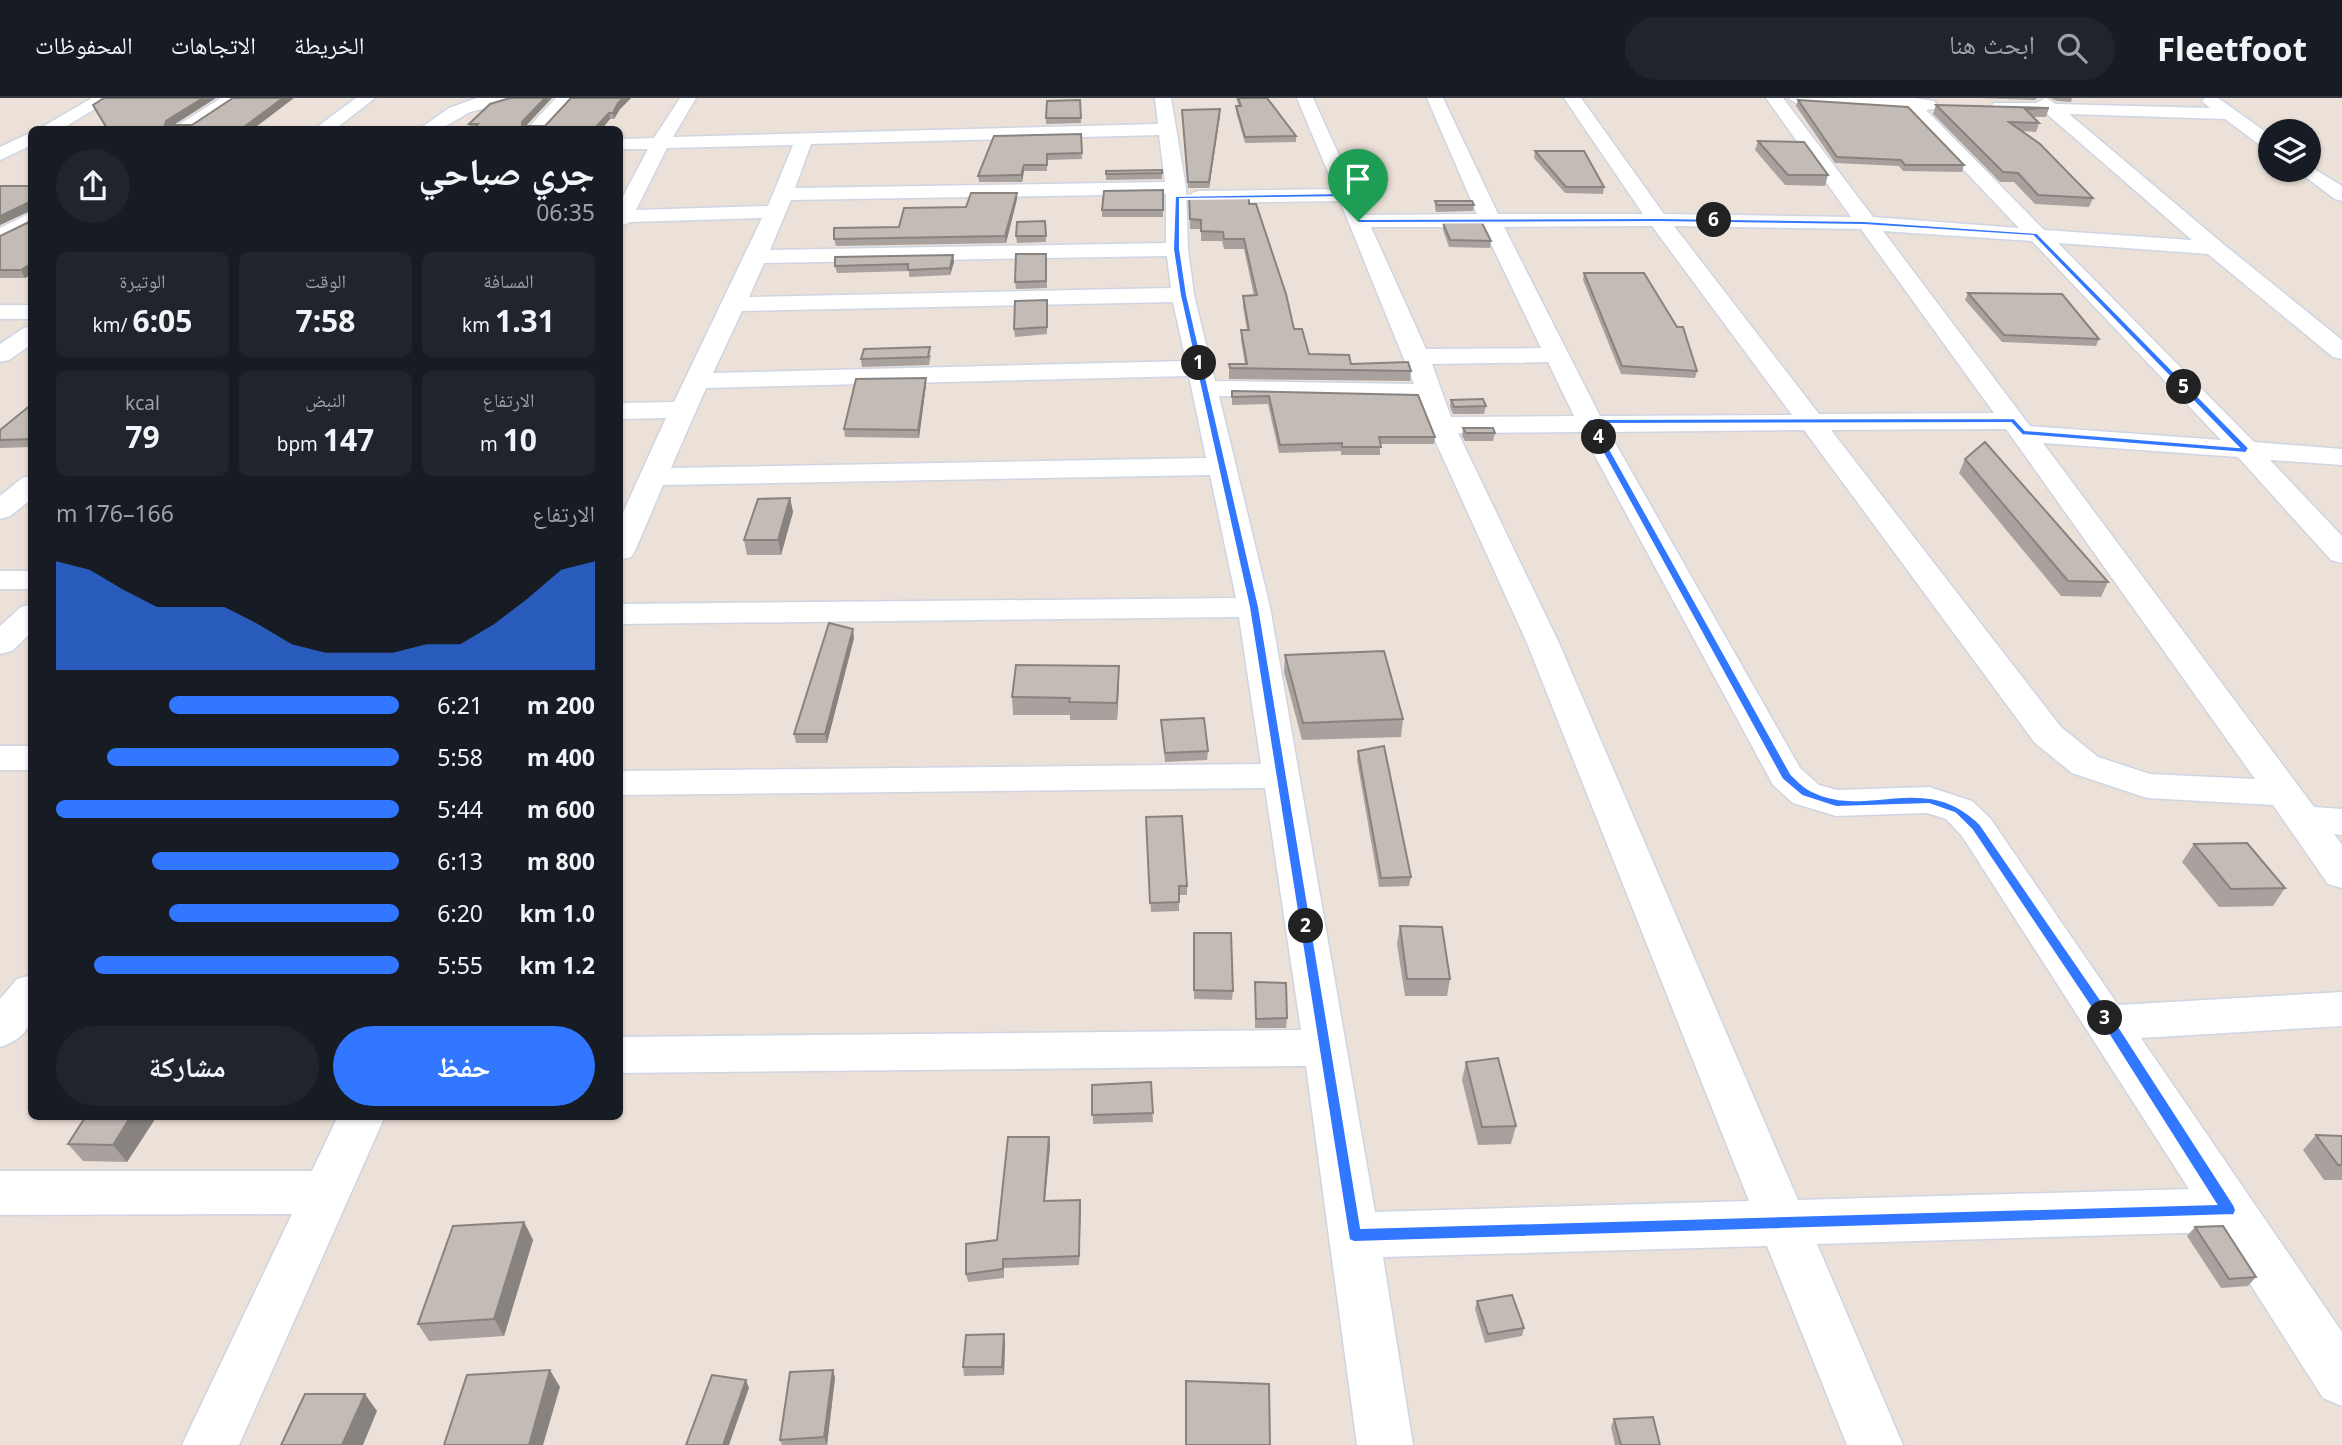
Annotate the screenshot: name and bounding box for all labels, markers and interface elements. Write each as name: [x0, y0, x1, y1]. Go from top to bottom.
search box: [1625, 17, 2115, 80]
text: ابحث هنا: [1949, 26, 2035, 62]
text: Fleetfoot: [2157, 26, 2307, 71]
text: المحفوظات: [35, 28, 133, 61]
text: الاتجاهات: [171, 28, 256, 61]
text: الخريطة: [294, 28, 365, 61]
icon: search: [2053, 29, 2091, 67]
map controls: [2258, 119, 2321, 182]
button: layers: [2258, 119, 2321, 182]
text: جري صباحي: [418, 144, 595, 196]
button: share: [56, 149, 130, 223]
pin: [1328, 149, 1388, 221]
icon: arrive: [1339, 160, 1377, 198]
text: 06:35: [536, 196, 595, 228]
pin: 6: [1696, 202, 1732, 238]
text: 6: [1708, 206, 1719, 232]
text: الوتيرة: [119, 268, 166, 294]
text: الوقت: [305, 268, 346, 294]
text: المسافة: [483, 268, 534, 294]
text: 6:05: [133, 300, 192, 341]
text: 7:58: [296, 300, 355, 341]
text: 1.31: [495, 300, 555, 341]
text: /km: [93, 312, 133, 338]
text: km: [462, 312, 495, 338]
pin: 1: [1182, 345, 1216, 380]
text: 1: [1193, 349, 1204, 375]
pin: 5: [2166, 370, 2202, 404]
text: 5: [2178, 373, 2189, 399]
text: النبض: [305, 387, 346, 413]
text: الارتفاع: [483, 387, 534, 413]
text: kcal: [125, 390, 160, 416]
text: 79: [125, 416, 160, 457]
text: 147: [323, 419, 374, 460]
text: 10: [503, 419, 537, 460]
pin: 4: [1582, 420, 1616, 454]
text: 4: [1593, 423, 1604, 449]
text: bpm: [277, 431, 323, 457]
text: m: [480, 431, 503, 457]
text: 166–176 m: [56, 497, 174, 529]
text: الارتفاع: [532, 497, 595, 529]
text: 6:21: [437, 689, 483, 721]
text: 200 m: [527, 689, 595, 721]
text: 5:58: [437, 741, 483, 773]
text: 400 m: [527, 741, 595, 773]
text: 5:44: [437, 793, 483, 825]
text: 600 m: [527, 793, 595, 825]
text: 6:13: [437, 845, 483, 877]
text: 800 m: [527, 845, 595, 877]
text: 6:20: [437, 897, 483, 929]
text: 1.0 km: [520, 897, 595, 929]
pin: 2: [1288, 908, 1324, 944]
text: 2: [1300, 912, 1311, 938]
text: 5:55: [437, 949, 483, 981]
text: 1.2 km: [520, 949, 595, 981]
pin: 3: [2088, 1000, 2122, 1035]
text: 3: [2099, 1004, 2110, 1030]
button: مشاركة: [56, 1026, 319, 1106]
button: حفظ: [333, 1026, 595, 1106]

